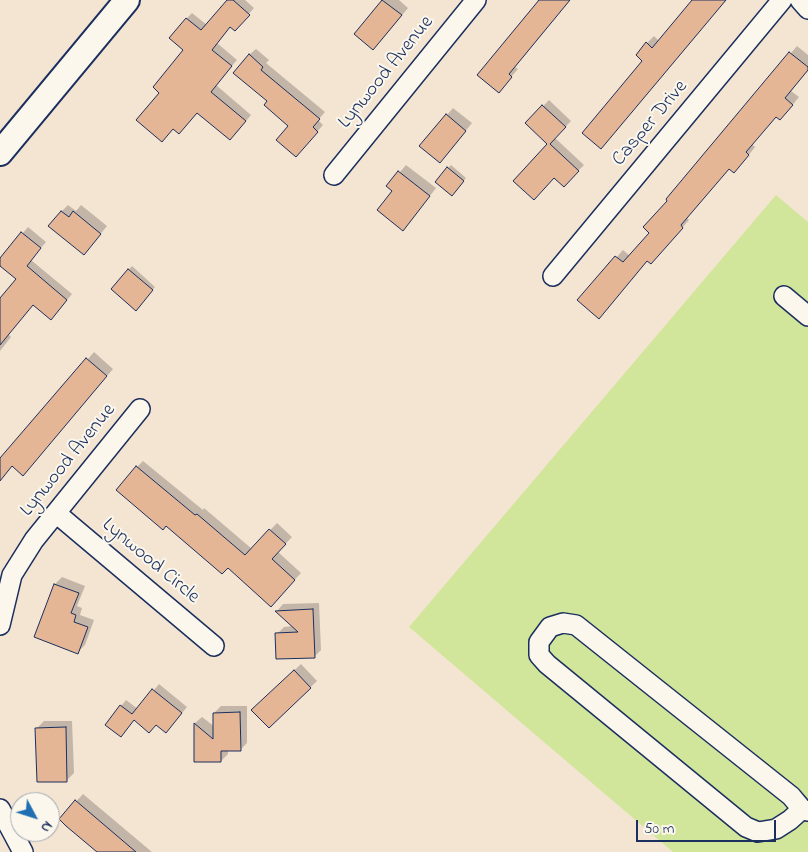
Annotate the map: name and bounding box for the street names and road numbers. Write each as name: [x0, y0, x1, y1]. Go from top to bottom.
street label: Lynwood Avenue: [334, 12, 440, 134]
street label: Casper Drive: [608, 76, 694, 172]
street label: Lynwood Avenue: [16, 400, 122, 522]
street label: Lynwood Circle: [96, 514, 204, 610]

